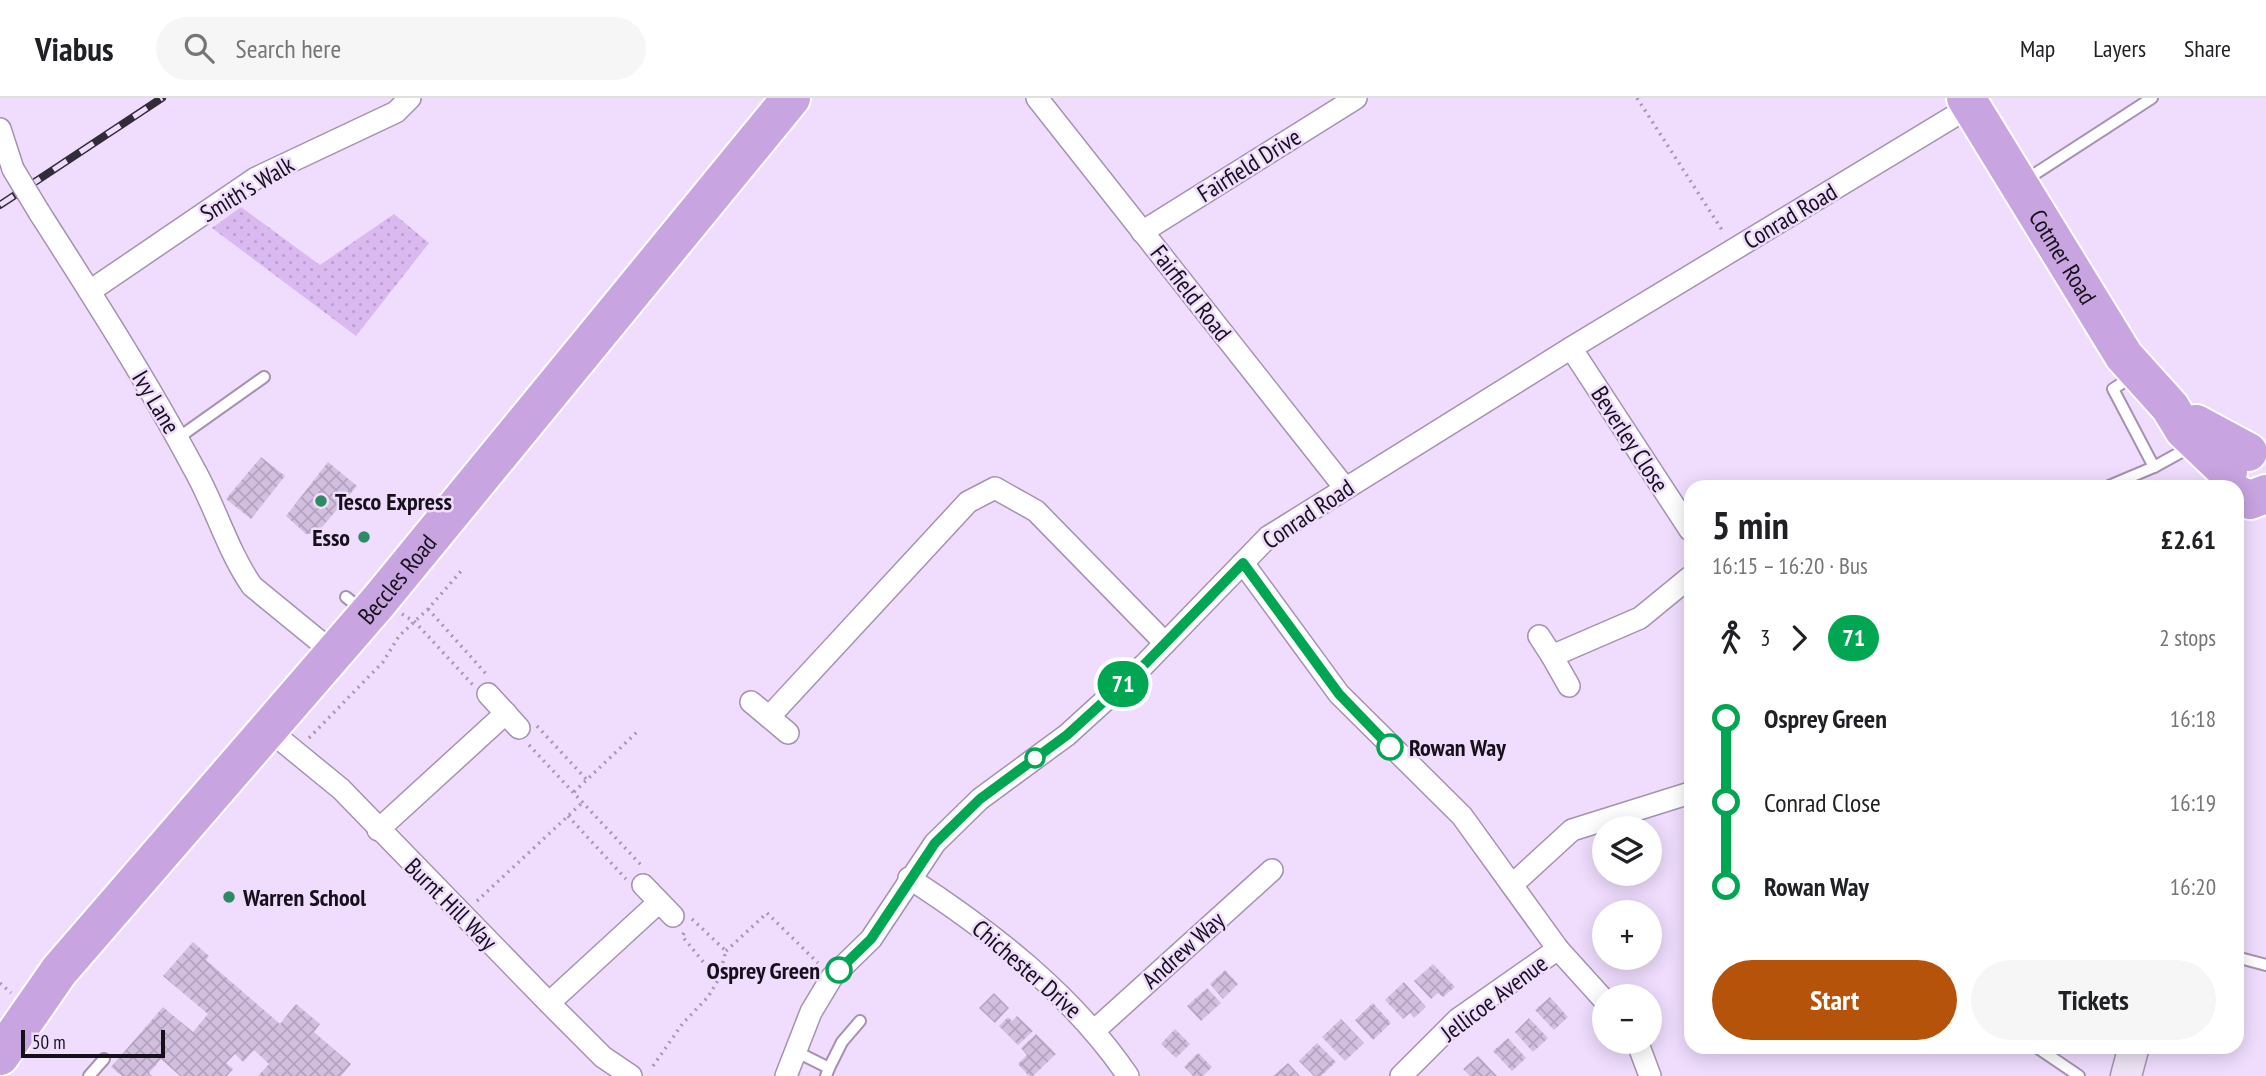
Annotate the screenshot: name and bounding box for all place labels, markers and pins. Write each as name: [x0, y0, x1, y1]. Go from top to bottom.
place label: Tesco Express: [335, 486, 452, 517]
marker: Tesco Express: [313, 493, 329, 509]
place label: Esso: [312, 522, 350, 553]
marker: Esso: [356, 529, 372, 545]
place label: Rowan Way: [1409, 732, 1506, 763]
marker: Rowan Way: [1377, 734, 1403, 760]
unlabelled marker: [1025, 748, 1045, 768]
place label: Warren School: [242, 882, 366, 913]
marker: Warren School: [221, 889, 237, 905]
place label: Osprey Green: [707, 955, 820, 986]
marker: Osprey Green: [826, 957, 852, 983]

